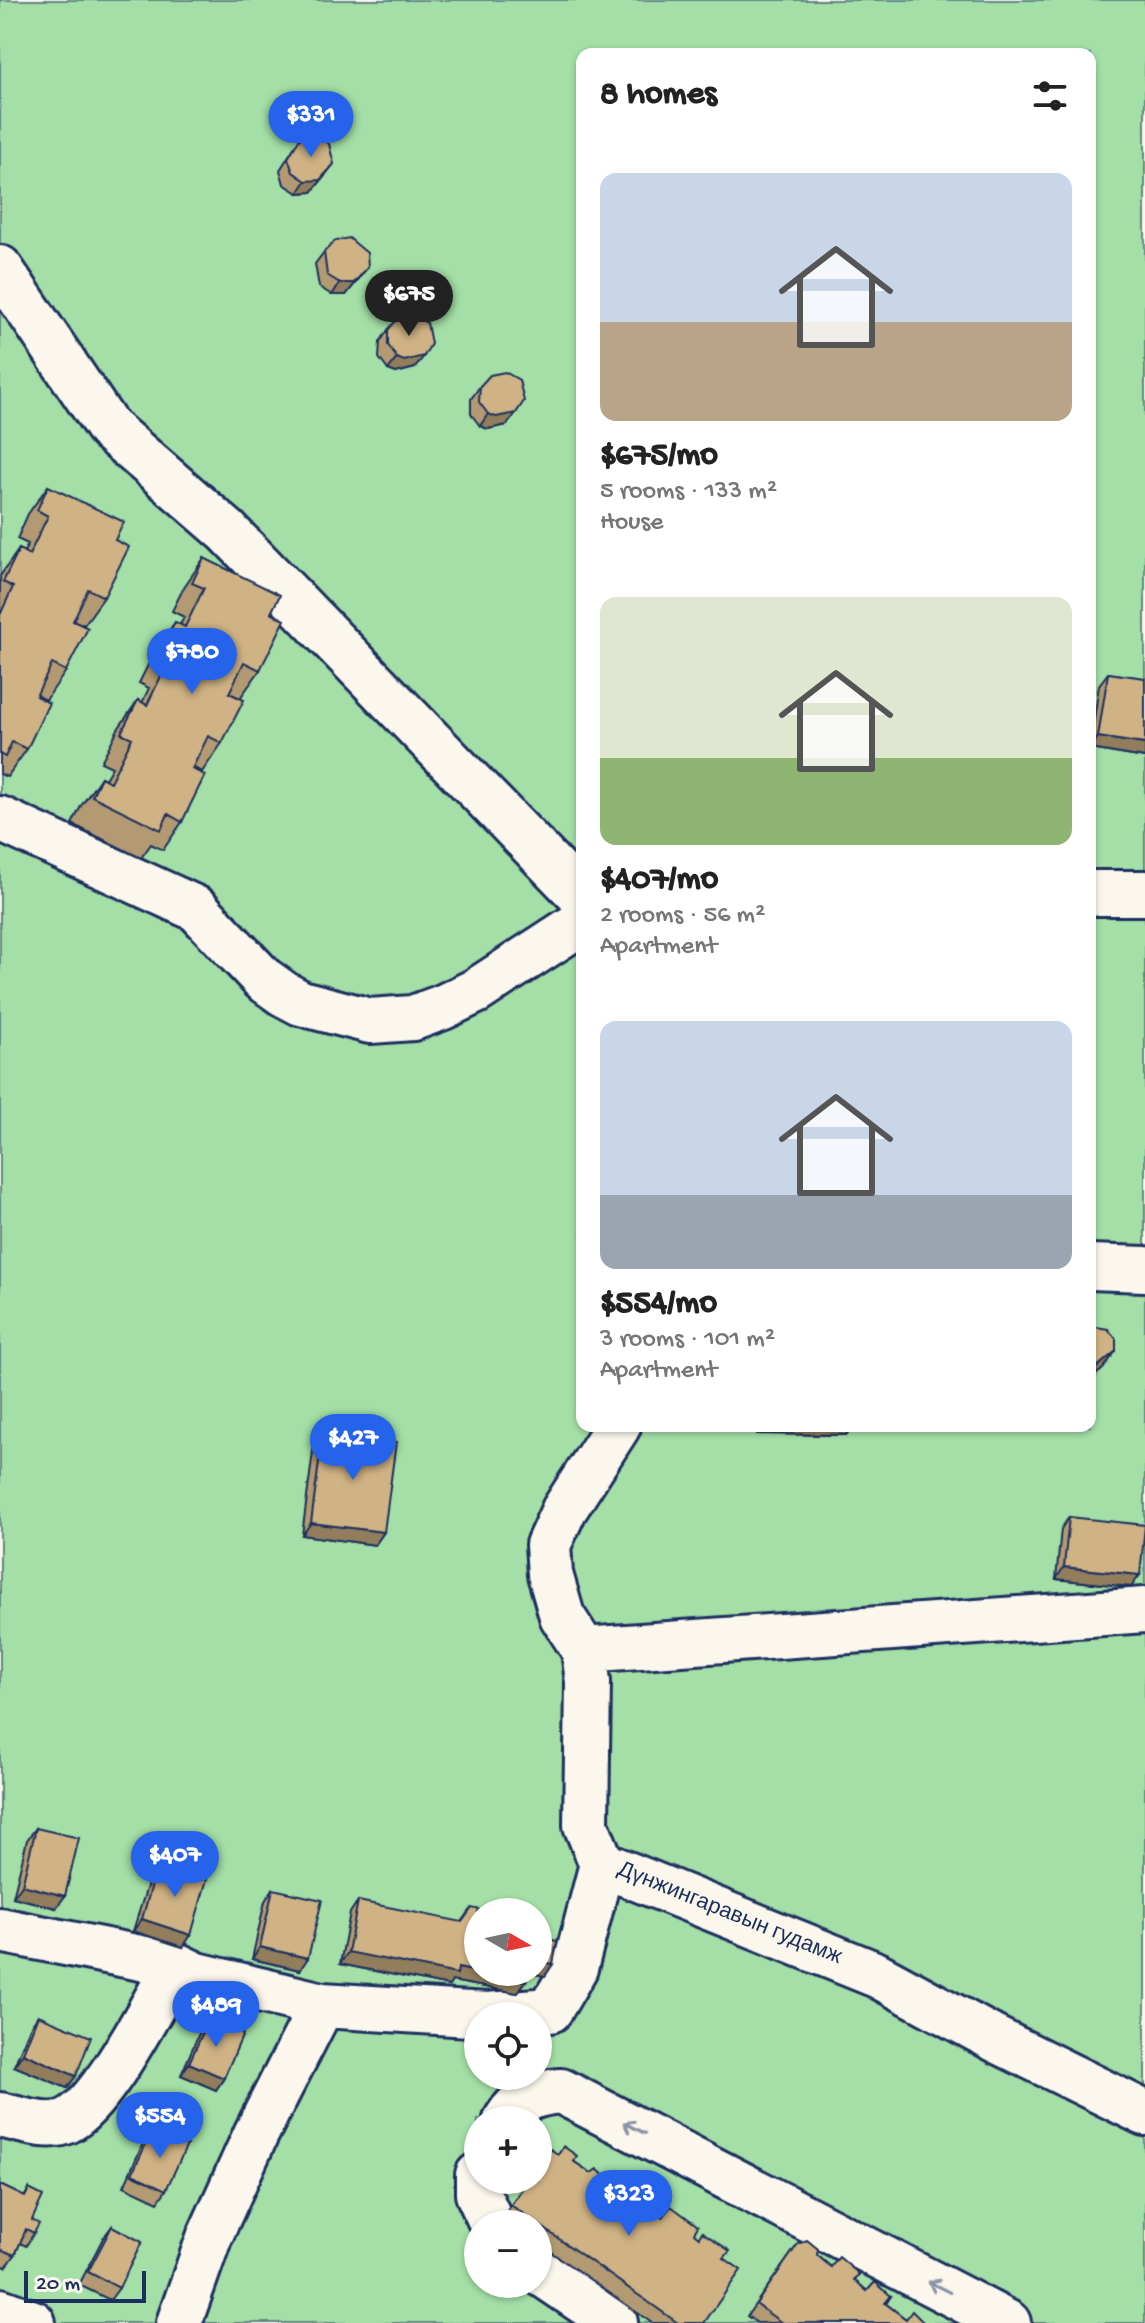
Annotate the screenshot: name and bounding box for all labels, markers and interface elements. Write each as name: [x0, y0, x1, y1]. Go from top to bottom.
icon: filters: [1028, 74, 1072, 118]
text: 8 homes: [600, 76, 717, 116]
pin: $331: [264, 91, 358, 159]
text: $331: [286, 101, 336, 132]
icon: home: [764, 225, 908, 369]
pin: $675: [362, 270, 456, 338]
text: $675: [383, 280, 435, 311]
text: $675/mo: [600, 437, 718, 477]
text: 5 rooms · 133 m²: [600, 477, 777, 508]
text: House: [600, 508, 664, 539]
pin: $780: [145, 628, 239, 696]
text: $780: [165, 638, 219, 669]
icon: home: [764, 649, 908, 793]
text: $407/mo: [600, 861, 718, 901]
text: 2 rooms · 56 m²: [600, 901, 765, 932]
text: Apartment: [600, 932, 717, 963]
icon: home: [764, 1073, 908, 1217]
text: $554/mo: [600, 1285, 717, 1325]
text: 3 rooms · 101 m²: [600, 1325, 775, 1356]
text: Apartment: [600, 1356, 717, 1387]
pin: $427: [306, 1414, 400, 1482]
text: $427: [328, 1424, 378, 1455]
pin: $407: [128, 1831, 222, 1899]
text: $407: [149, 1841, 201, 1872]
street label: Дүнжингаравын гудамж: [613, 1858, 845, 1972]
north arrow: [464, 1898, 552, 1986]
map controls: [464, 1898, 552, 2298]
pin: $489: [169, 1981, 263, 2049]
text: $489: [190, 1991, 242, 2022]
button: locate: [464, 2002, 552, 2090]
pin: $554: [113, 2092, 207, 2160]
text: $554: [134, 2102, 186, 2133]
button: +: [464, 2106, 552, 2194]
one-way arrow: [622, 2120, 646, 2136]
pin: $323: [582, 2170, 676, 2238]
text: $323: [603, 2180, 655, 2211]
button: −: [464, 2210, 552, 2298]
scale bar: [24, 2267, 146, 2303]
text: 20 m: [36, 2272, 80, 2298]
one-way arrow: [928, 2279, 952, 2294]

